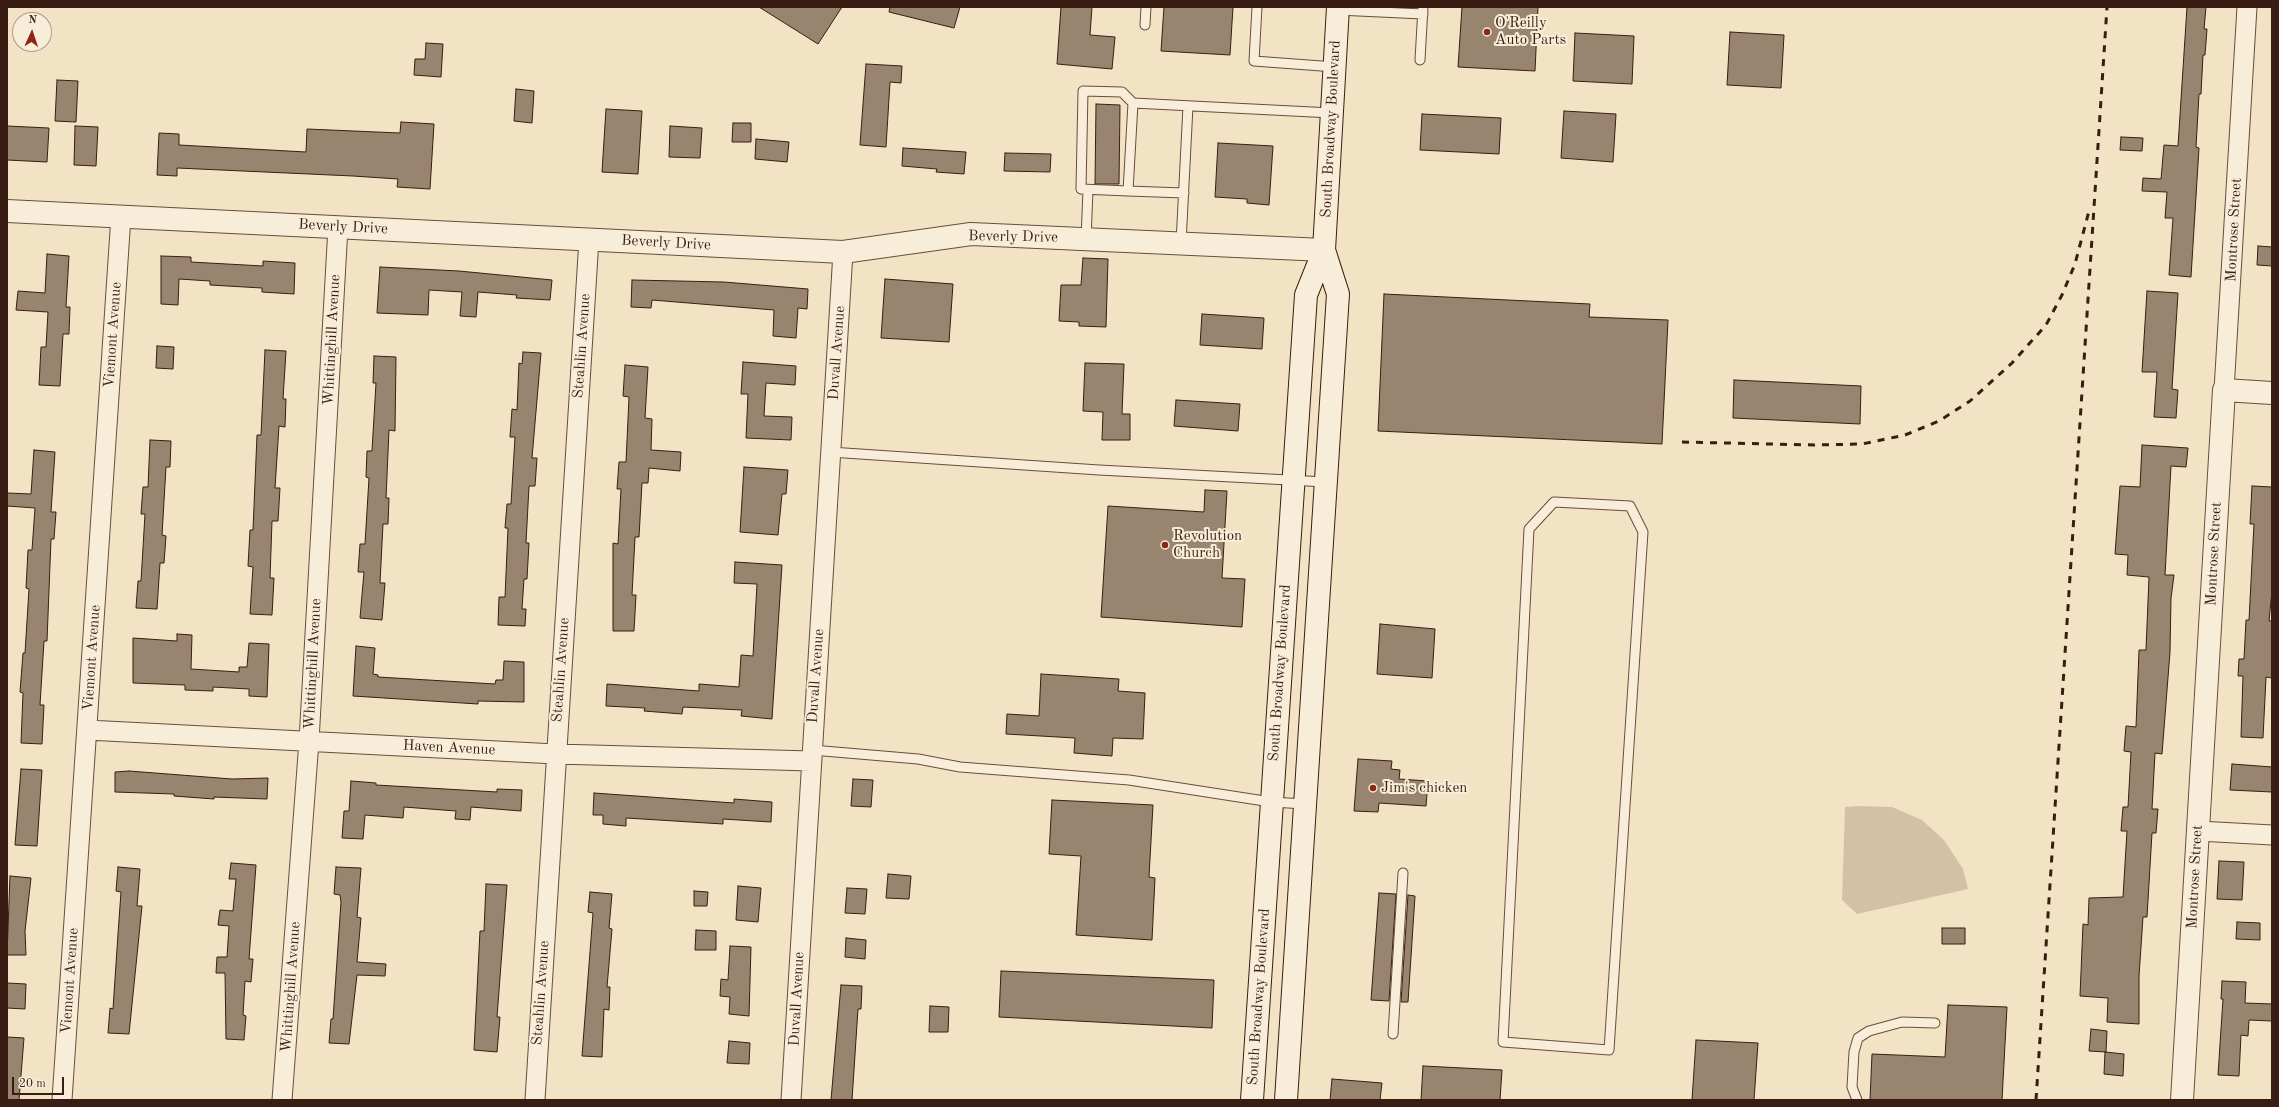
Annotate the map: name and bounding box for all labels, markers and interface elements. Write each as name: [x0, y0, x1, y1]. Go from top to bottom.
north arrow: [12, 12, 52, 52]
place label: O'Reilly Auto Parts: [1495, 14, 1566, 49]
text: N: [28, 15, 37, 26]
marker: O'Reilly Auto Parts: [1482, 27, 1492, 37]
street label: South Broadway Boulevard: [1317, 40, 1345, 218]
street label: Montrose Street: [2222, 177, 2246, 283]
street label: Beverly Drive: [298, 216, 388, 238]
street label: Beverly Drive: [968, 227, 1058, 247]
street label: Beverly Drive: [621, 232, 711, 254]
street label: Whittinghill Avenue: [320, 274, 344, 406]
street label: Viemont Avenue: [100, 281, 126, 389]
street label: Steahlin Avenue: [569, 293, 595, 399]
street label: Duvall Avenue: [825, 305, 849, 401]
street label: Montrose Street: [2202, 501, 2226, 607]
place label: Revolution Church: [1173, 527, 1242, 562]
marker: Revolution Church: [1160, 540, 1170, 550]
street label: South Broadway Boulevard: [1265, 584, 1295, 762]
street label: Whittinghill Avenue: [301, 598, 325, 730]
street label: Viemont Avenue: [79, 604, 105, 712]
street label: Steahlin Avenue: [548, 617, 574, 723]
street label: Duvall Avenue: [804, 628, 828, 724]
street label: Haven Avenue: [402, 737, 496, 759]
place label: Jim's chicken: [1381, 779, 1467, 797]
marker: Jim's chicken: [1368, 783, 1378, 793]
street label: Montrose Street: [2183, 824, 2207, 930]
street label: South Broadway Boulevard: [1244, 908, 1274, 1086]
street label: Whittinghill Avenue: [277, 921, 305, 1053]
street label: Viemont Avenue: [57, 927, 83, 1035]
street label: Steahlin Avenue: [528, 940, 554, 1046]
street label: Duvall Avenue: [786, 951, 808, 1047]
scale bar: [14, 1069, 66, 1095]
text: 20 m: [19, 1078, 46, 1090]

